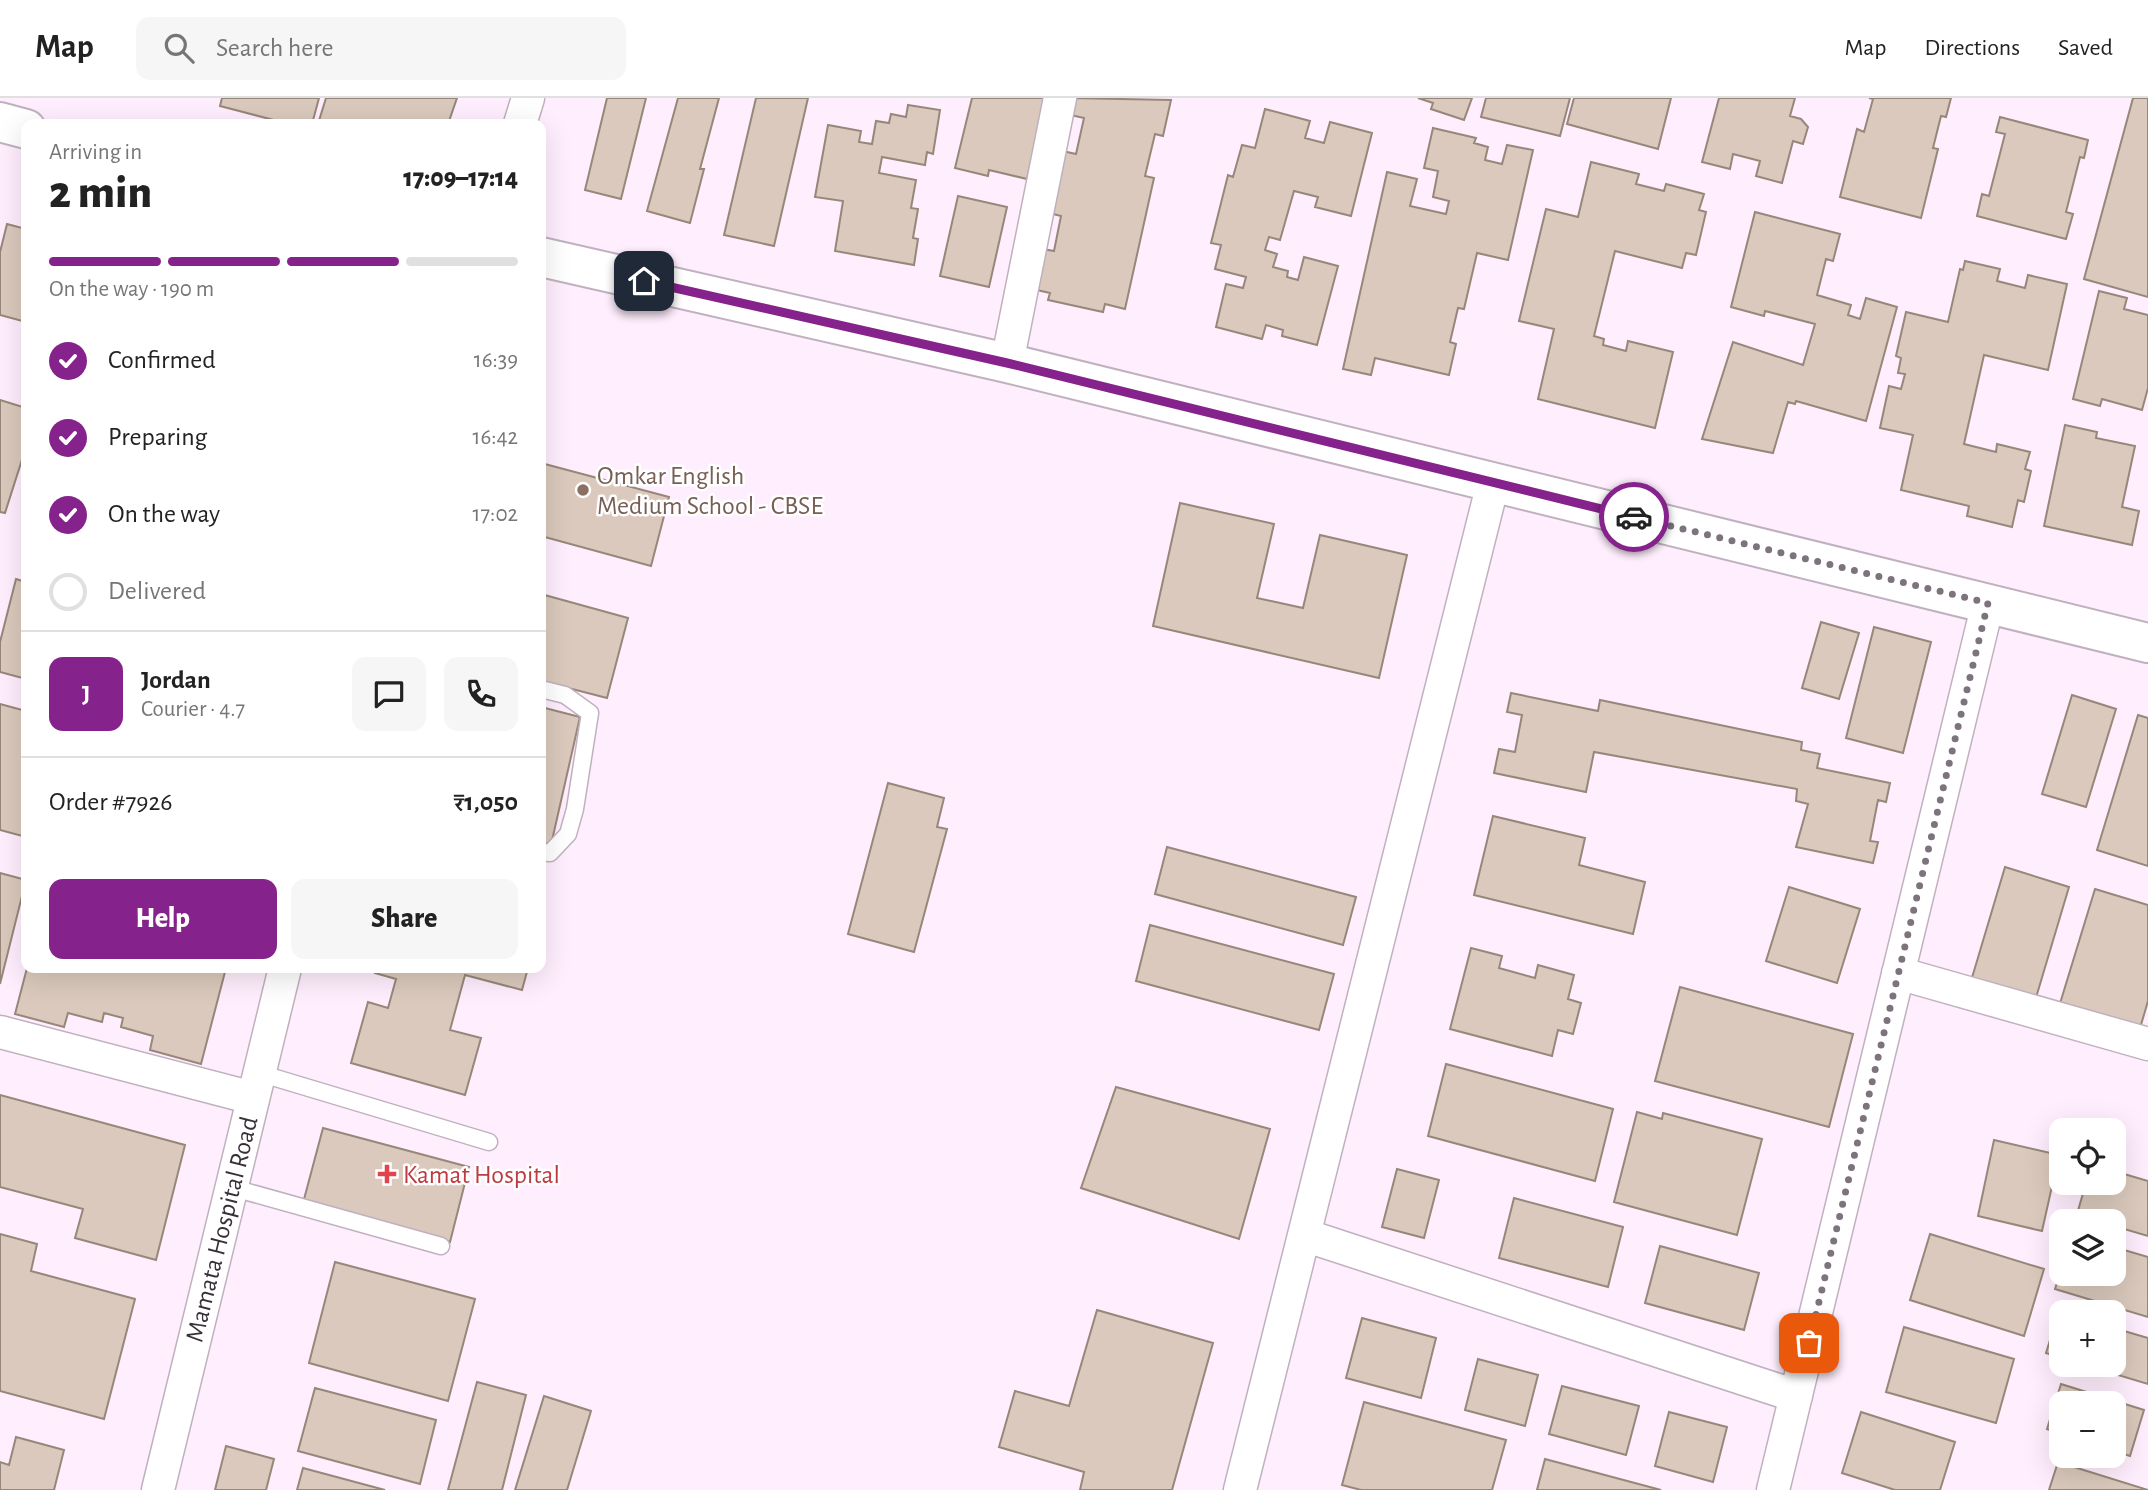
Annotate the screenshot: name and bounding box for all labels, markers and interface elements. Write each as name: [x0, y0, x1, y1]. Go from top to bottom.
search box: [136, 17, 626, 80]
icon: search: [160, 29, 198, 67]
text: Map: [35, 31, 94, 64]
text: Search here: [216, 35, 334, 61]
text: Map: [1844, 36, 1886, 60]
text: Directions: [1924, 36, 2020, 60]
text: Saved: [2058, 36, 2113, 60]
text: Arriving in: [49, 141, 142, 164]
text: 17:09–17:14: [403, 165, 518, 191]
text: 2 min: [49, 170, 152, 216]
pin: [614, 251, 674, 311]
icon: home: [625, 262, 663, 300]
text: On the way · 190 m: [49, 278, 214, 301]
icon: check: [49, 342, 87, 380]
text: Confirmed: [108, 347, 216, 373]
text: 16:39: [474, 349, 518, 372]
icon: check: [49, 419, 87, 457]
text: Preparing: [108, 424, 207, 450]
text: 16:42: [472, 426, 518, 449]
place label: Omkar English Medium School - CBSE: [597, 463, 823, 519]
marker: Omkar English Medium School - CBSE: [575, 482, 591, 498]
courier: [1599, 482, 1669, 552]
icon: check: [49, 496, 87, 534]
icon: car: [1615, 498, 1653, 536]
text: On the way: [108, 501, 220, 527]
text: 17:02: [473, 503, 518, 526]
text: Delivered: [108, 578, 206, 604]
button: chat: [352, 657, 426, 731]
button: phone: [444, 657, 518, 731]
text: Jordan: [141, 667, 211, 693]
text: J: [82, 681, 90, 707]
text: Courier · 4.7: [141, 698, 245, 721]
text: Order #7926: [49, 789, 173, 815]
text: ₹1,050: [453, 789, 518, 815]
button: Help: [49, 879, 277, 959]
button: Share: [291, 879, 518, 959]
street label: Mamata Hospital Road: [181, 1114, 263, 1345]
map controls: [2049, 1118, 2126, 1468]
button: locate: [2049, 1118, 2126, 1195]
place label: Kamat Hospital: [403, 1162, 560, 1188]
marker: Kamat Hospital: [377, 1164, 397, 1184]
button: layers: [2049, 1209, 2126, 1286]
button: +: [2049, 1300, 2126, 1377]
pin: [1779, 1313, 1839, 1373]
icon: bag: [1790, 1324, 1828, 1362]
button: −: [2049, 1391, 2126, 1468]

